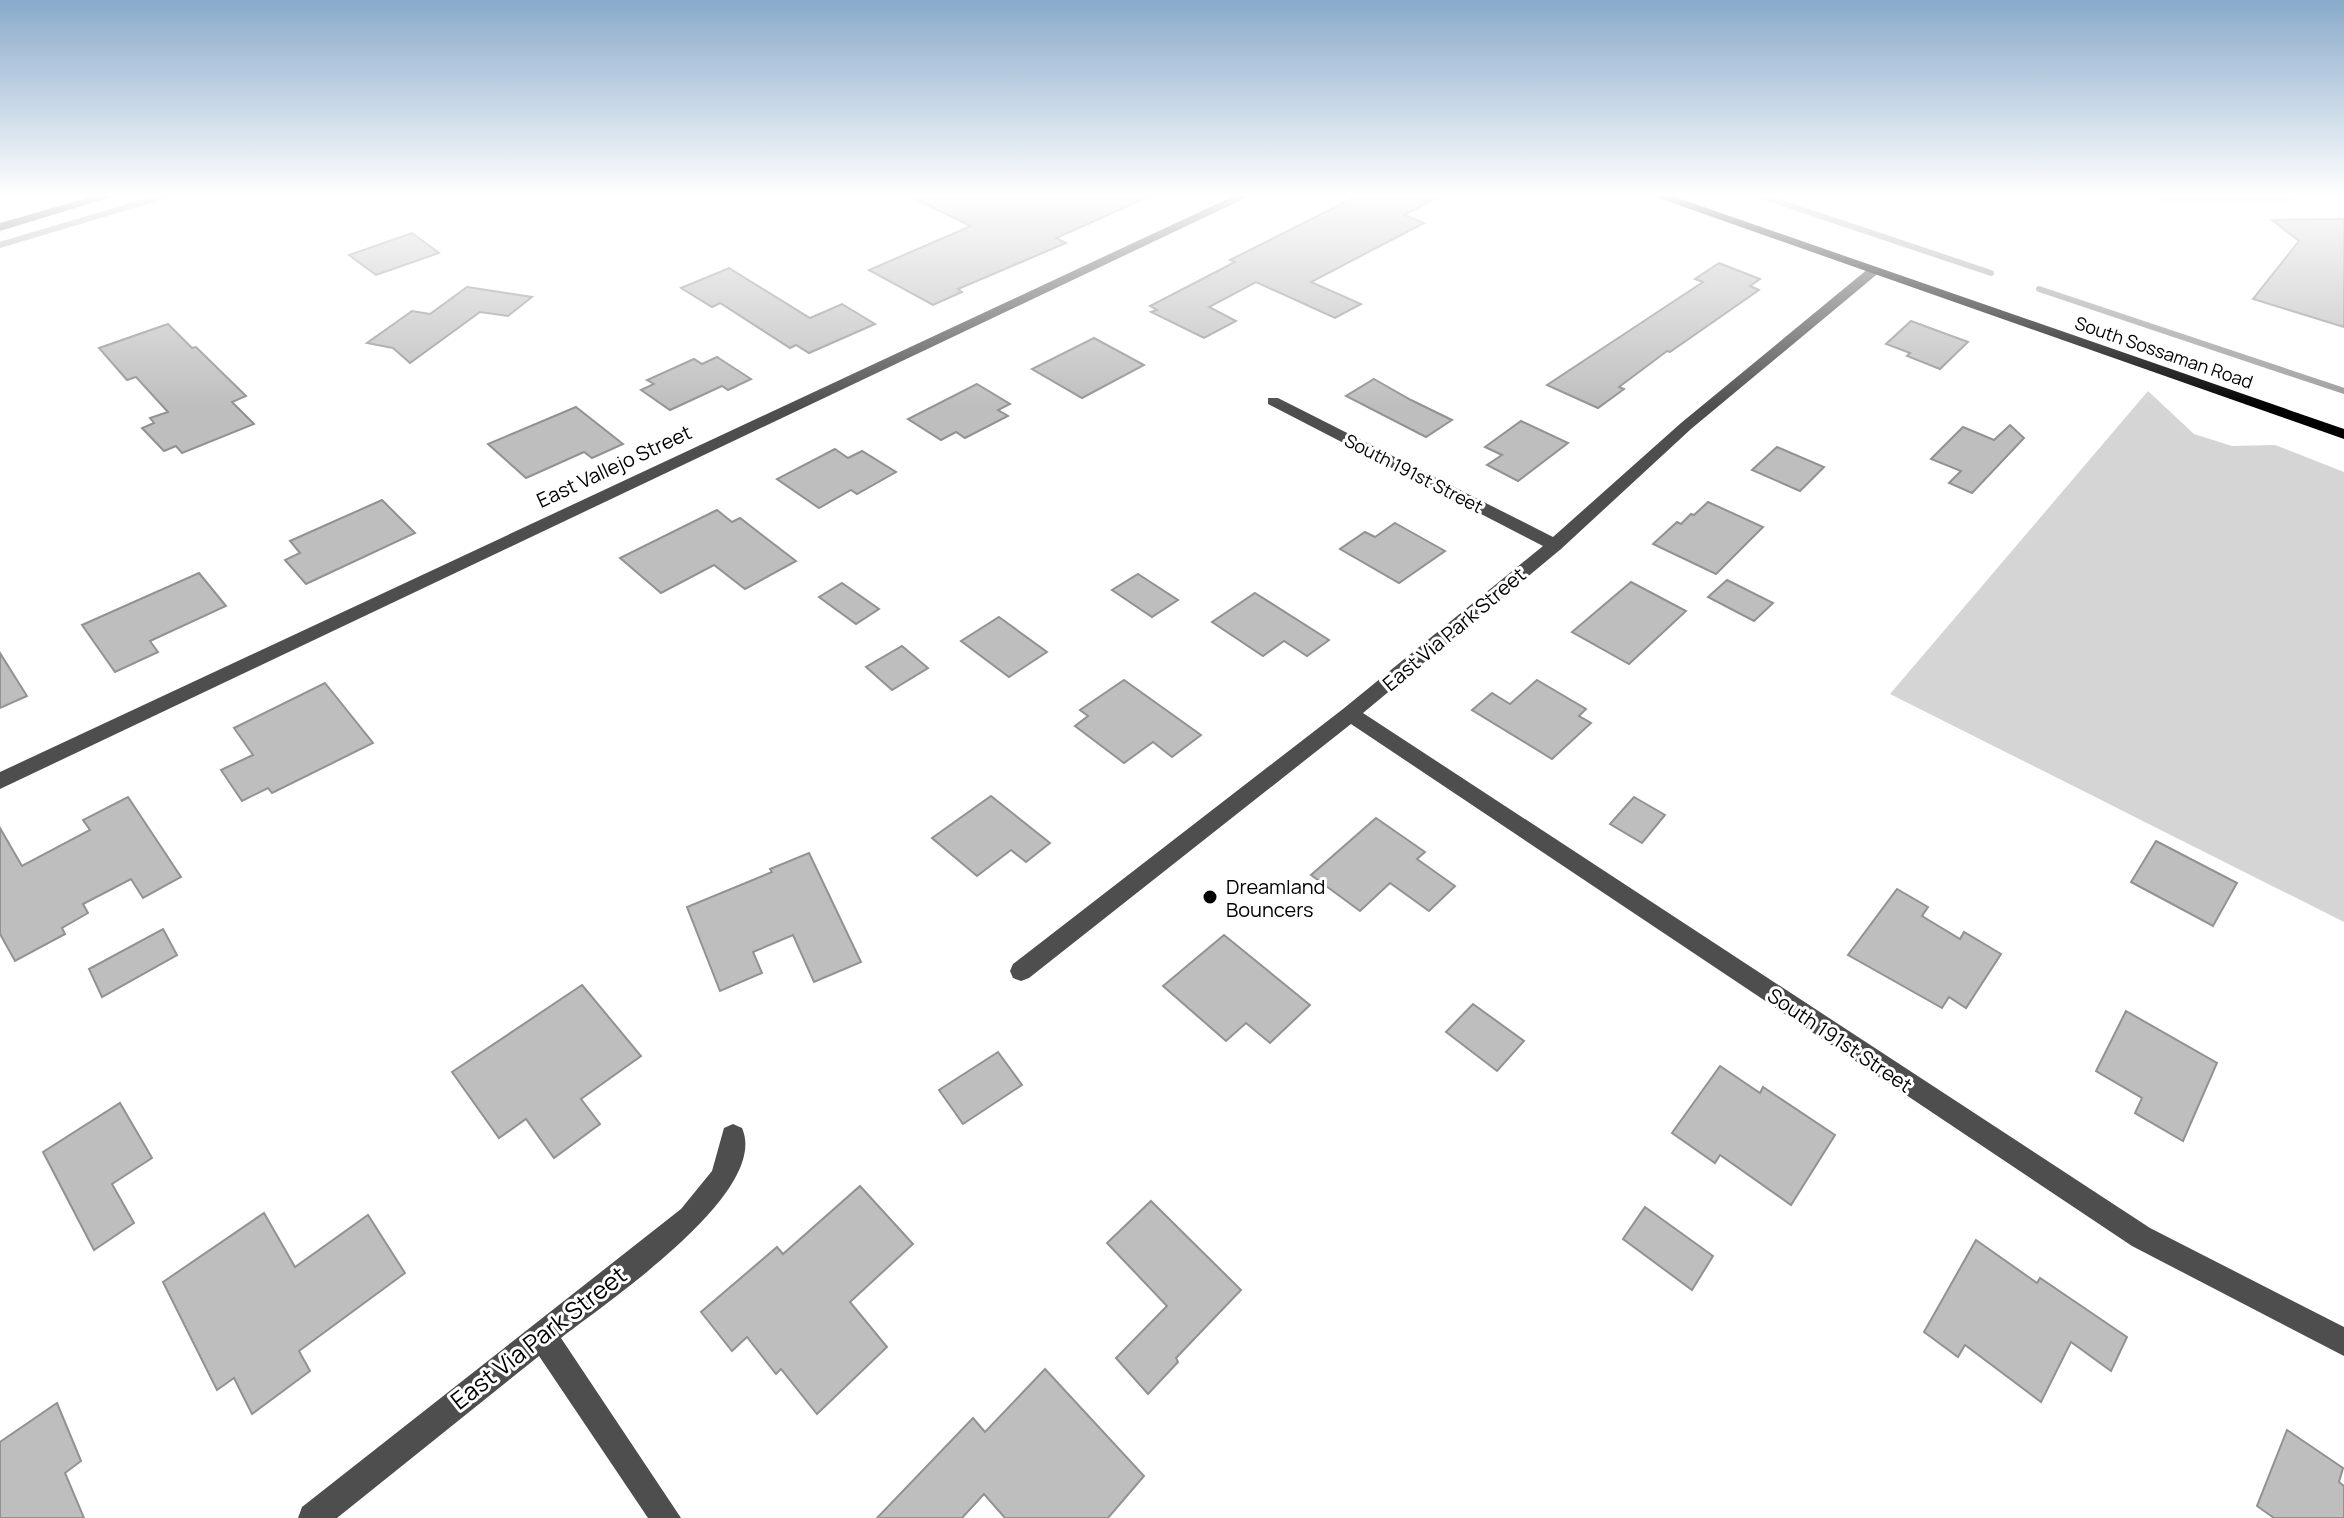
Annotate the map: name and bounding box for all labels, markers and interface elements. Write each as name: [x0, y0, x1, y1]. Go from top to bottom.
street label: South Sossaman Road: [2072, 310, 2256, 394]
street label: East Vallejo Street: [532, 418, 696, 514]
street label: South 191st Street: [1341, 428, 1487, 518]
street label: East Via Park Street: [1377, 561, 1531, 697]
place label: Dreamland Bouncers: [1226, 873, 1325, 923]
marker: Dreamland Bouncers: [1201, 888, 1219, 906]
street label: South 191st Street: [1762, 981, 1918, 1099]
street label: East Via Park Street: [443, 1258, 633, 1416]

